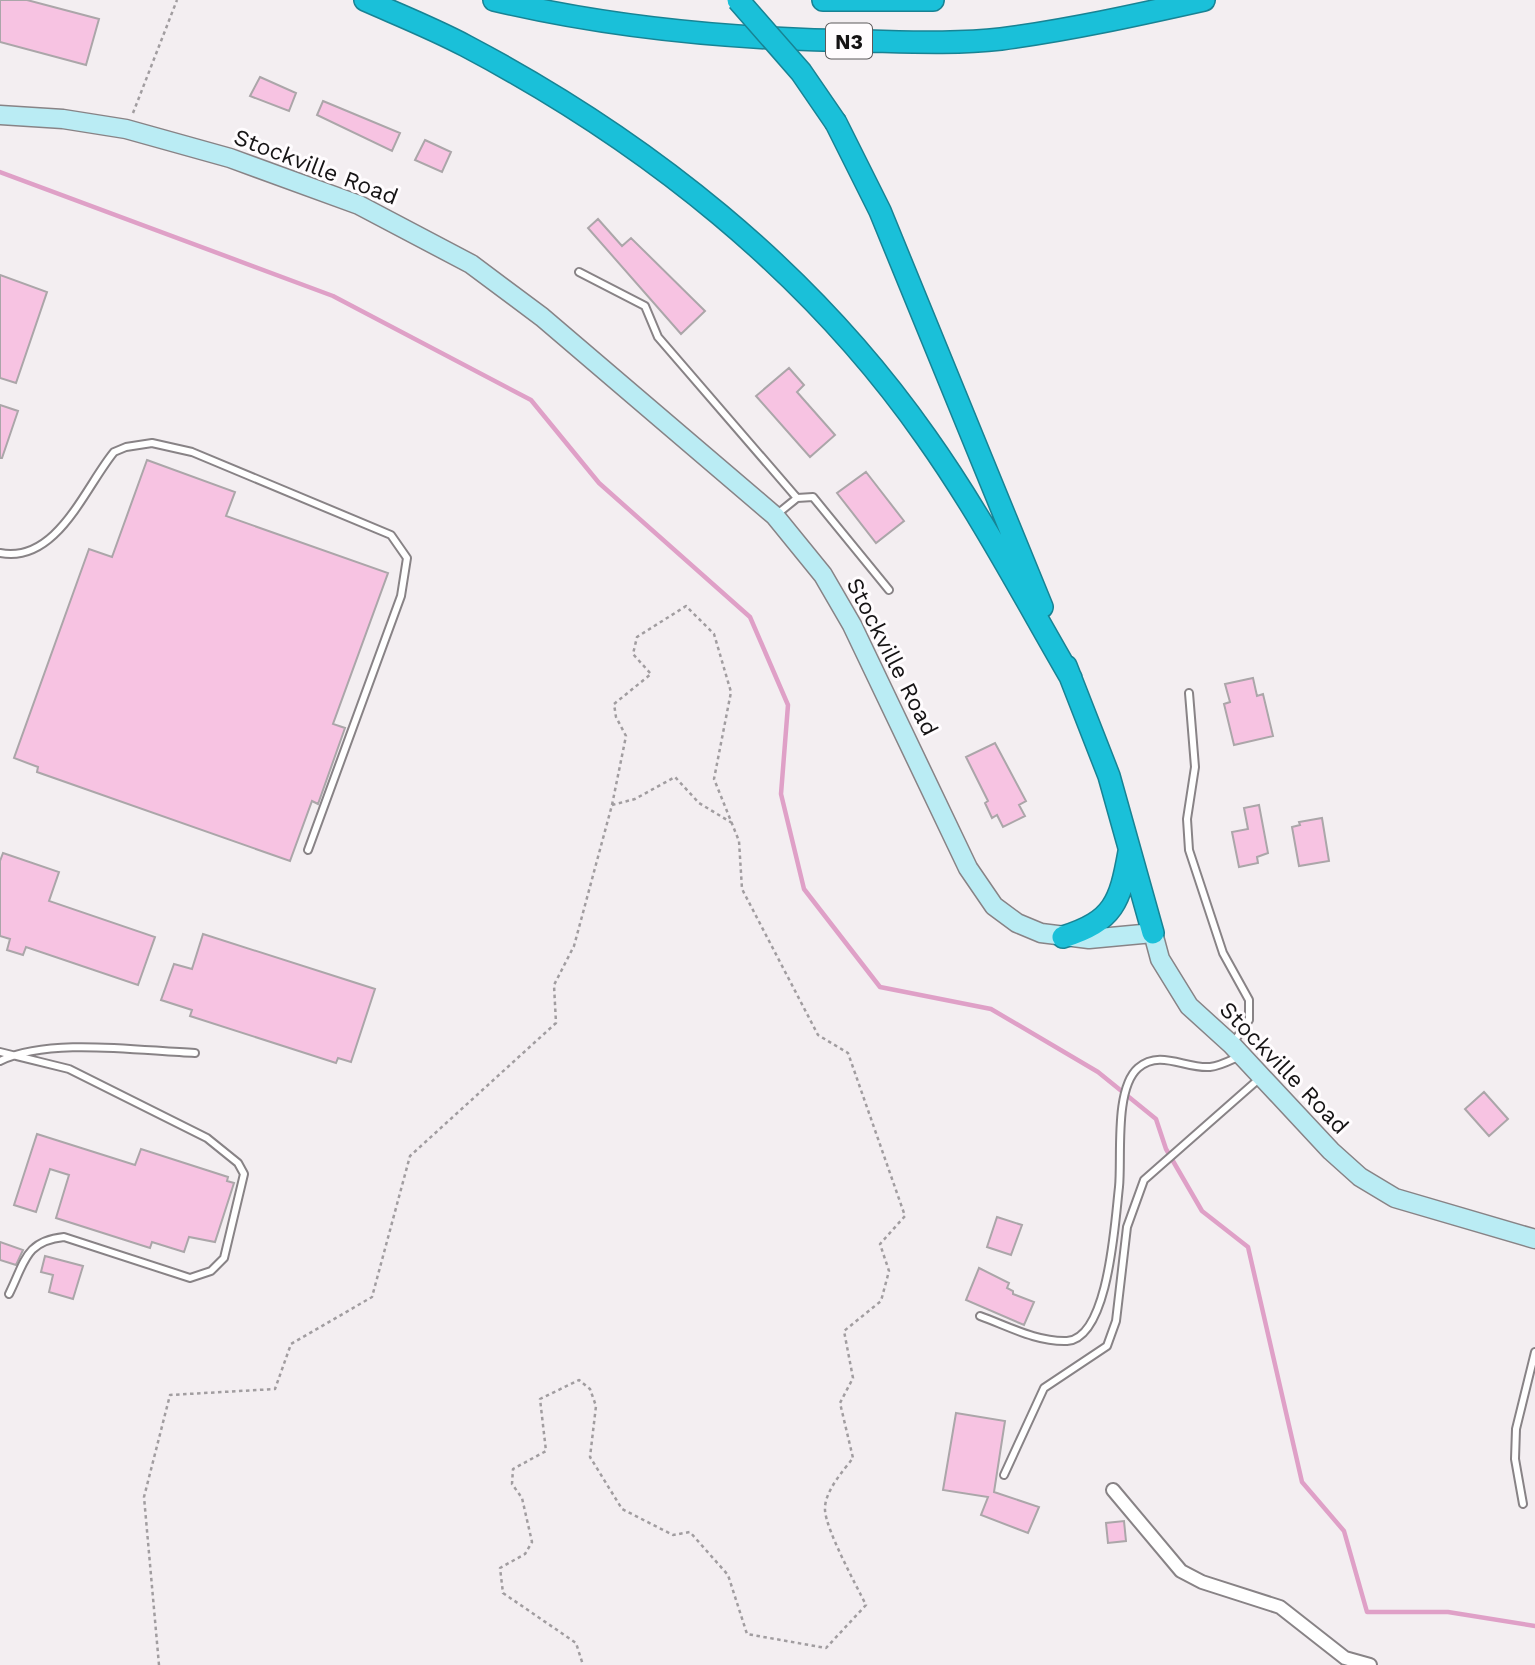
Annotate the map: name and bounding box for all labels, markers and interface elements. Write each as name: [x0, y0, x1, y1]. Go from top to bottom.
road number: N3: [826, 23, 872, 58]
street label: Stockville Road: [230, 123, 402, 211]
street label: Stockville Road: [841, 574, 943, 740]
street label: Stockville Road: [1214, 996, 1354, 1140]

